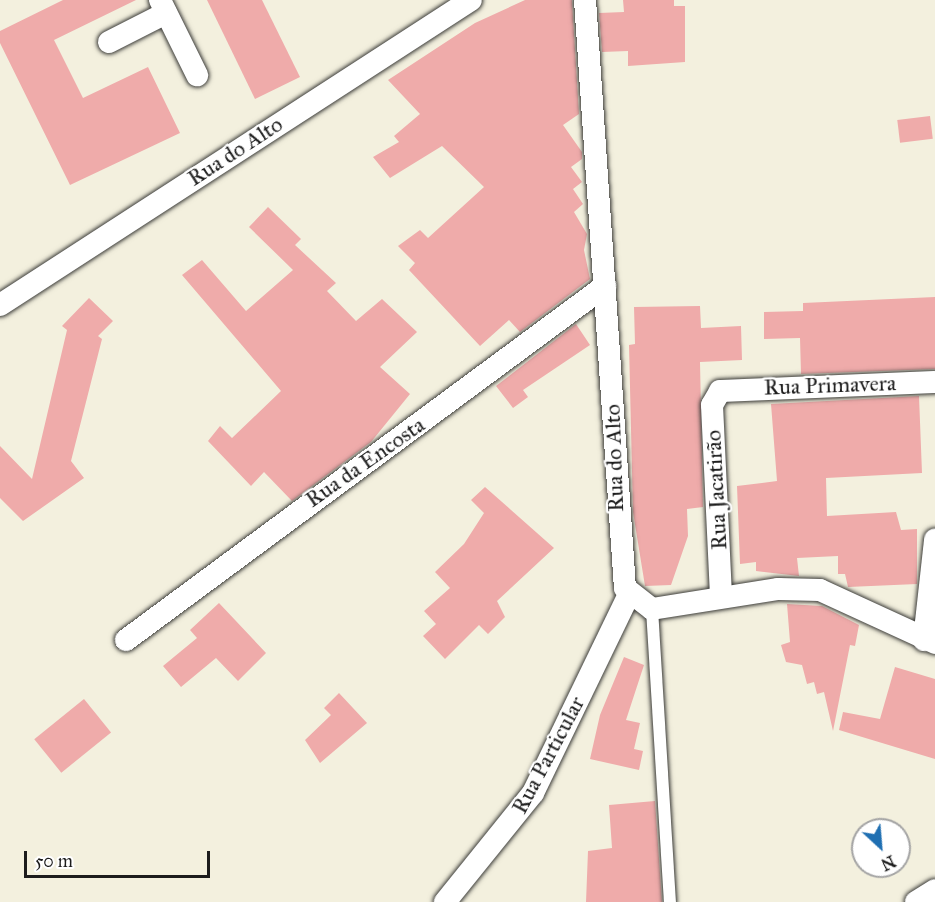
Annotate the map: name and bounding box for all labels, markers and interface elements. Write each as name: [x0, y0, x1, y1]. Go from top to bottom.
street label: Rua do Alto: [183, 111, 287, 191]
street label: Rua Primavera: [763, 369, 897, 401]
street label: Rua do Alto: [599, 404, 629, 512]
street label: Rua da Encosta: [300, 411, 430, 513]
street label: Rua Jacatirão: [700, 429, 732, 551]
street label: Rua Particular: [506, 692, 590, 818]
north arrow: [851, 818, 911, 878]
scale bar: [27, 839, 213, 877]
text: 50 m: [35, 850, 73, 872]
text: N: [878, 851, 899, 874]

